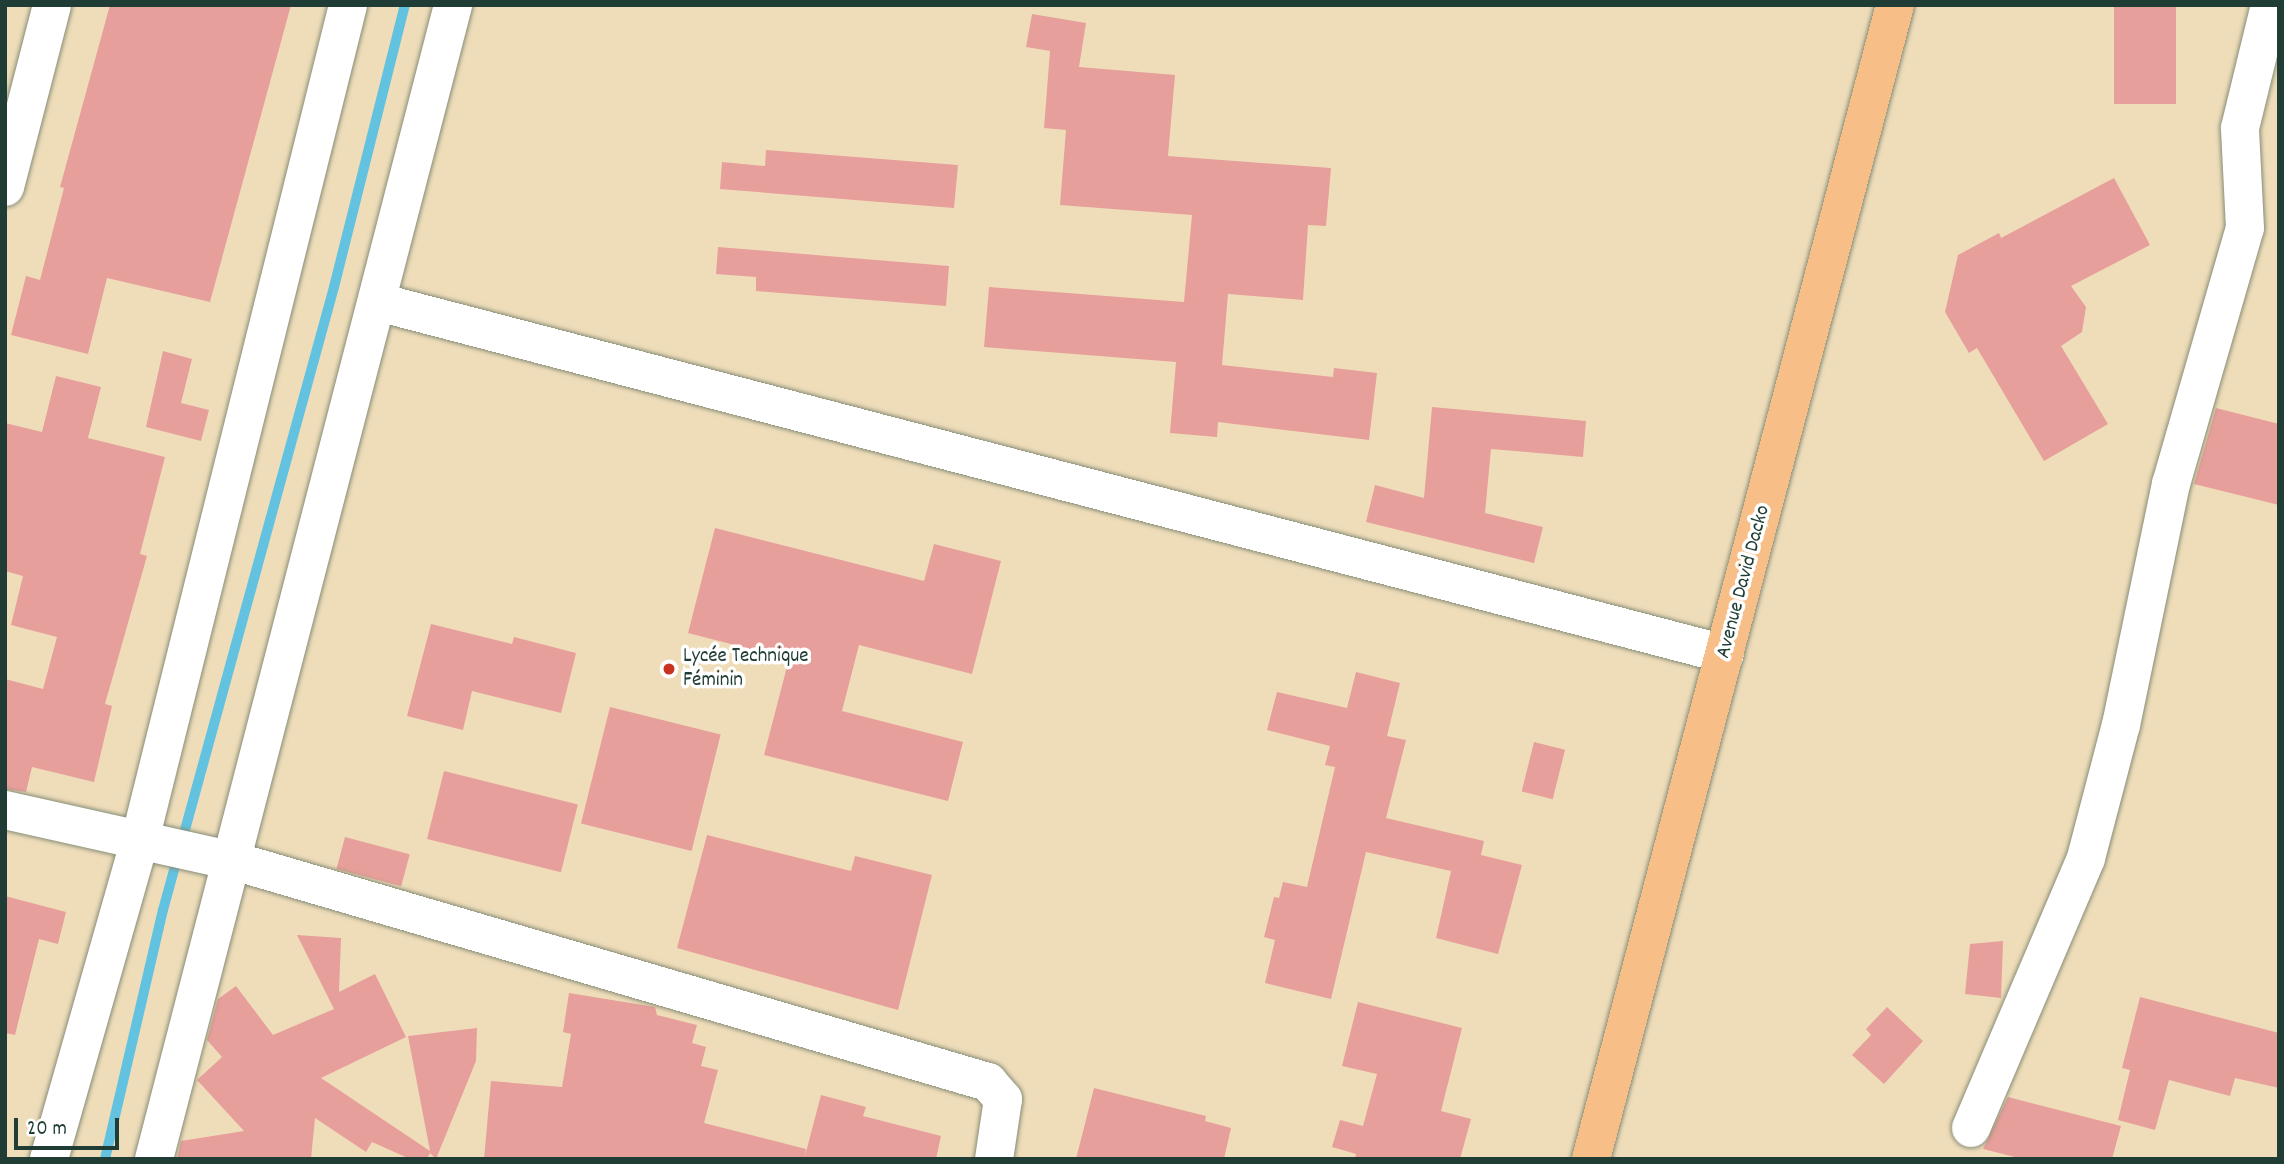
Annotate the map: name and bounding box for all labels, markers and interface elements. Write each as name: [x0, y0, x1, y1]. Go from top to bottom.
street label: Avenue David Dacko: [1711, 503, 1777, 661]
place label: Lycée Technique Féminin: [683, 644, 809, 694]
marker: Lycée Technique Féminin: [661, 661, 677, 677]
scale bar: [18, 1104, 122, 1148]
text: 20 m: [27, 1115, 67, 1145]

